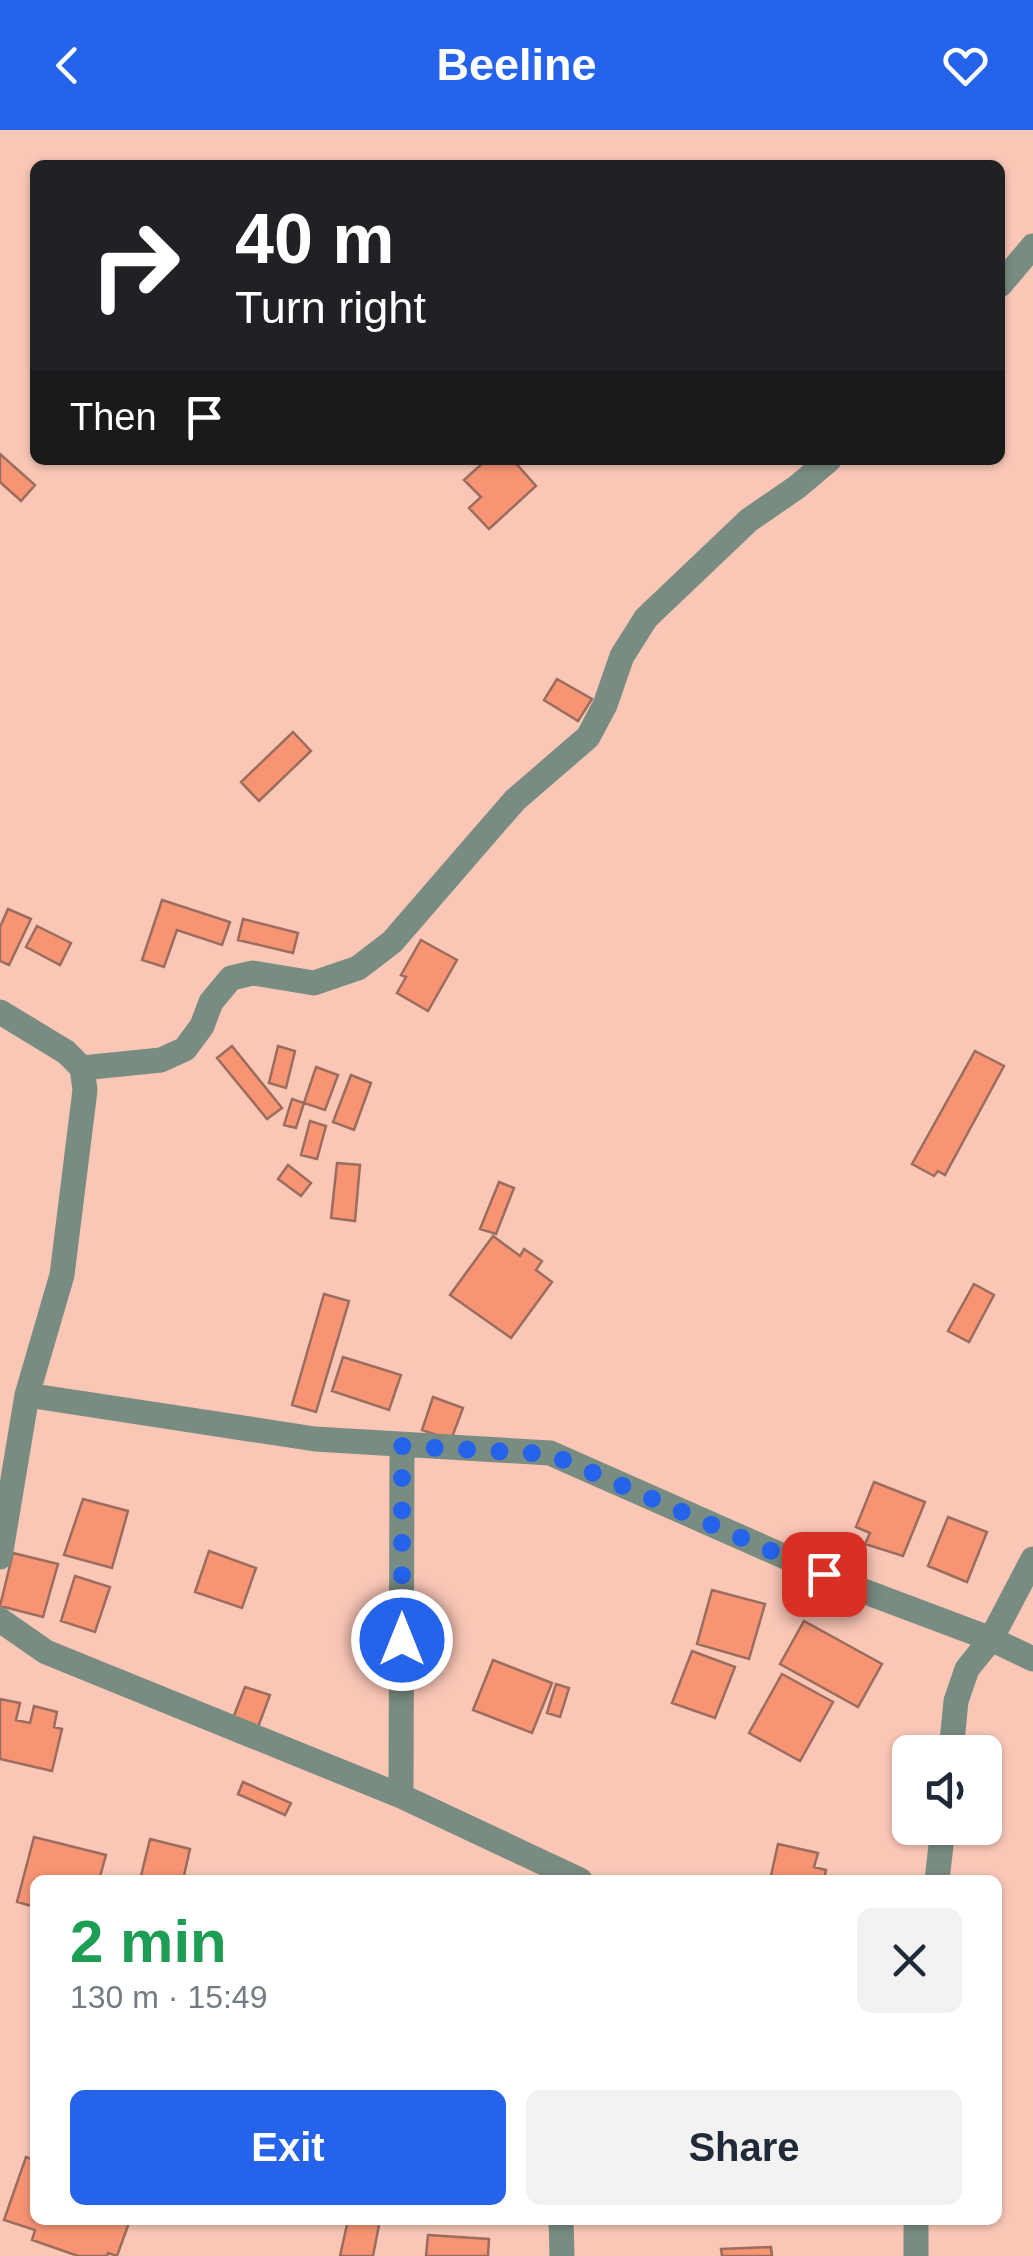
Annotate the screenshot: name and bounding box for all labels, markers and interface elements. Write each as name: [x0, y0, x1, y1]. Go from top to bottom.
icon: back: [40, 38, 95, 93]
icon: heart: [938, 38, 993, 93]
text: Beeline: [436, 39, 597, 90]
icon: right: [70, 200, 200, 330]
text: 40 m: [235, 200, 395, 278]
text: Turn right: [235, 282, 426, 333]
icon: arrive: [177, 390, 232, 445]
text: Then: [70, 396, 157, 438]
pin: [782, 1532, 867, 1617]
icon: arrive: [797, 1547, 852, 1602]
position arrow: [350, 1588, 454, 1692]
map controls: [892, 1735, 1002, 1845]
button: sound: [892, 1735, 1002, 1845]
text: 2 min: [70, 1908, 227, 1975]
button: close: [857, 1908, 962, 2013]
text: 130 m · 15:49: [70, 1979, 267, 2015]
button: Exit: [70, 2090, 506, 2205]
button: Share: [526, 2090, 962, 2205]

